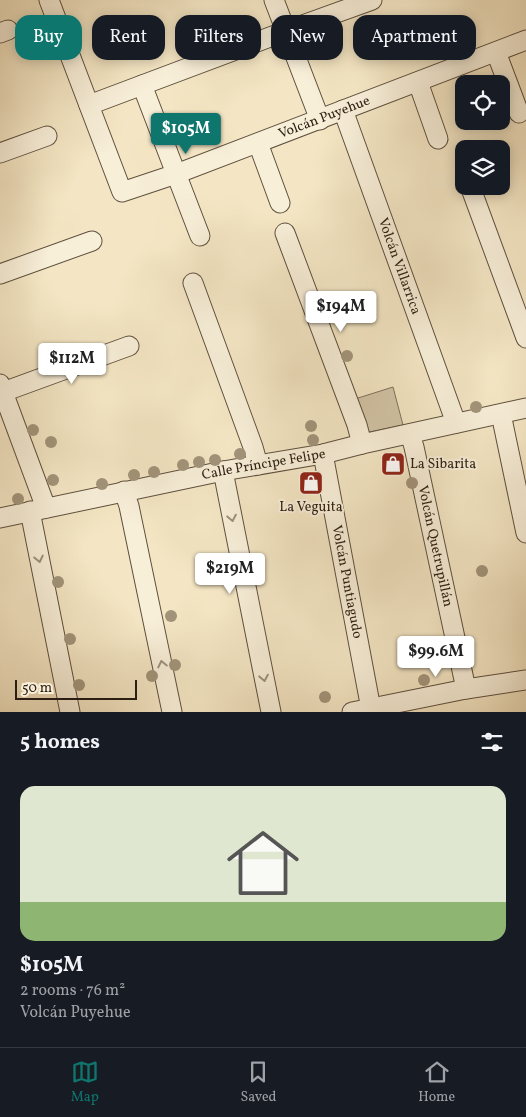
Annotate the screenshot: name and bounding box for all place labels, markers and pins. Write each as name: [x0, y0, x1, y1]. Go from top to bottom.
pin: $105M: [151, 112, 221, 155]
pin: $194M: [306, 290, 376, 333]
pin: $112M: [37, 342, 107, 385]
shop icon: La Sibarita: [380, 451, 406, 477]
place label: La Sibarita: [410, 455, 476, 474]
shop icon: La Veguita: [298, 470, 324, 496]
place label: La Veguita: [279, 498, 343, 517]
pin: $219M: [195, 552, 265, 595]
pin: $99.6M: [395, 636, 477, 678]

